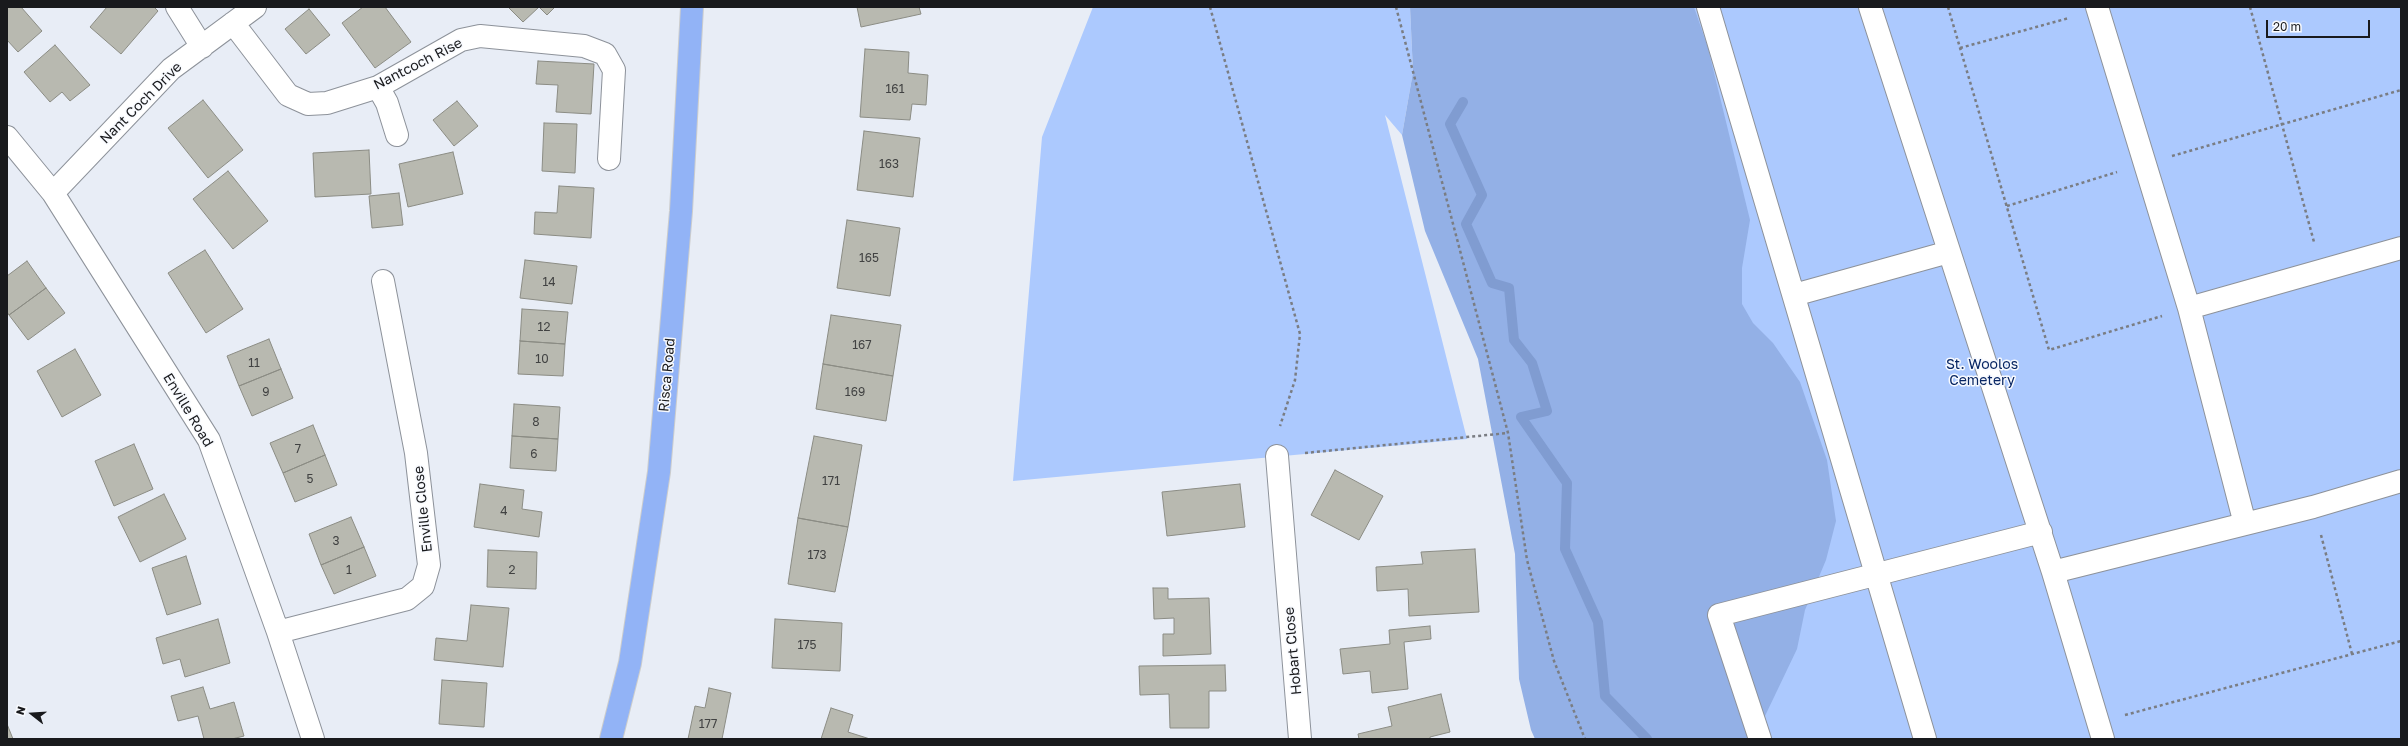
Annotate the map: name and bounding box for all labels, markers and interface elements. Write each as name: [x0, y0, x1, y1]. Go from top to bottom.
scale bar: [2268, 12, 2372, 38]
text: 20 m: [2273, 19, 2301, 34]
street label: Nantcoch Rise: [371, 34, 465, 94]
street label: Nant Coch Drive: [97, 59, 185, 147]
house number: 161: [886, 82, 904, 96]
house number: 163: [879, 157, 899, 171]
house number: 165: [859, 251, 879, 265]
house number: 14: [542, 275, 556, 289]
house number: 12: [538, 320, 550, 334]
street label: Risca Road: [655, 337, 679, 413]
house number: 167: [852, 338, 872, 352]
house number: 10: [535, 352, 549, 366]
house number: 11: [248, 356, 260, 370]
park label: St. Woolos Cemetery: [1946, 357, 2018, 390]
street label: Enville Road: [159, 370, 217, 450]
house number: 9: [262, 385, 270, 399]
house number: 169: [845, 385, 865, 399]
house number: 8: [532, 415, 540, 429]
house number: 7: [295, 442, 301, 456]
house number: 6: [530, 447, 538, 461]
street label: Enville Close: [410, 465, 436, 553]
house number: 5: [307, 472, 313, 486]
house number: 171: [822, 474, 840, 488]
house number: 4: [500, 504, 508, 518]
house number: 3: [332, 534, 340, 548]
house number: 173: [807, 548, 827, 562]
house number: 1: [346, 563, 352, 577]
house number: 2: [509, 563, 515, 577]
street label: Hobart Close: [1281, 606, 1305, 696]
house number: 175: [797, 638, 817, 652]
north arrow: [12, 694, 52, 734]
text: N: [13, 704, 27, 716]
house number: 177: [699, 717, 717, 731]

